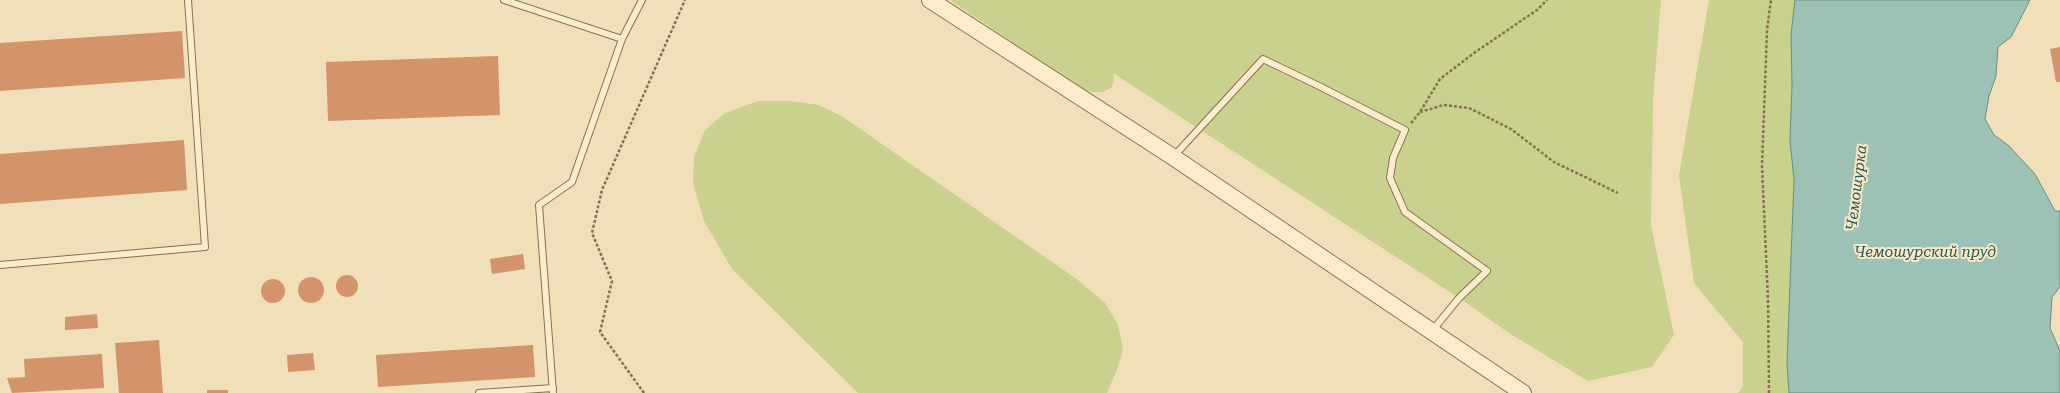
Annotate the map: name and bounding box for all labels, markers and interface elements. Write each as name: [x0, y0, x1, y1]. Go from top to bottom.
water label: Чемошурка: [1843, 144, 1871, 232]
water label: Чемошурский пруд: [1854, 244, 1996, 262]

